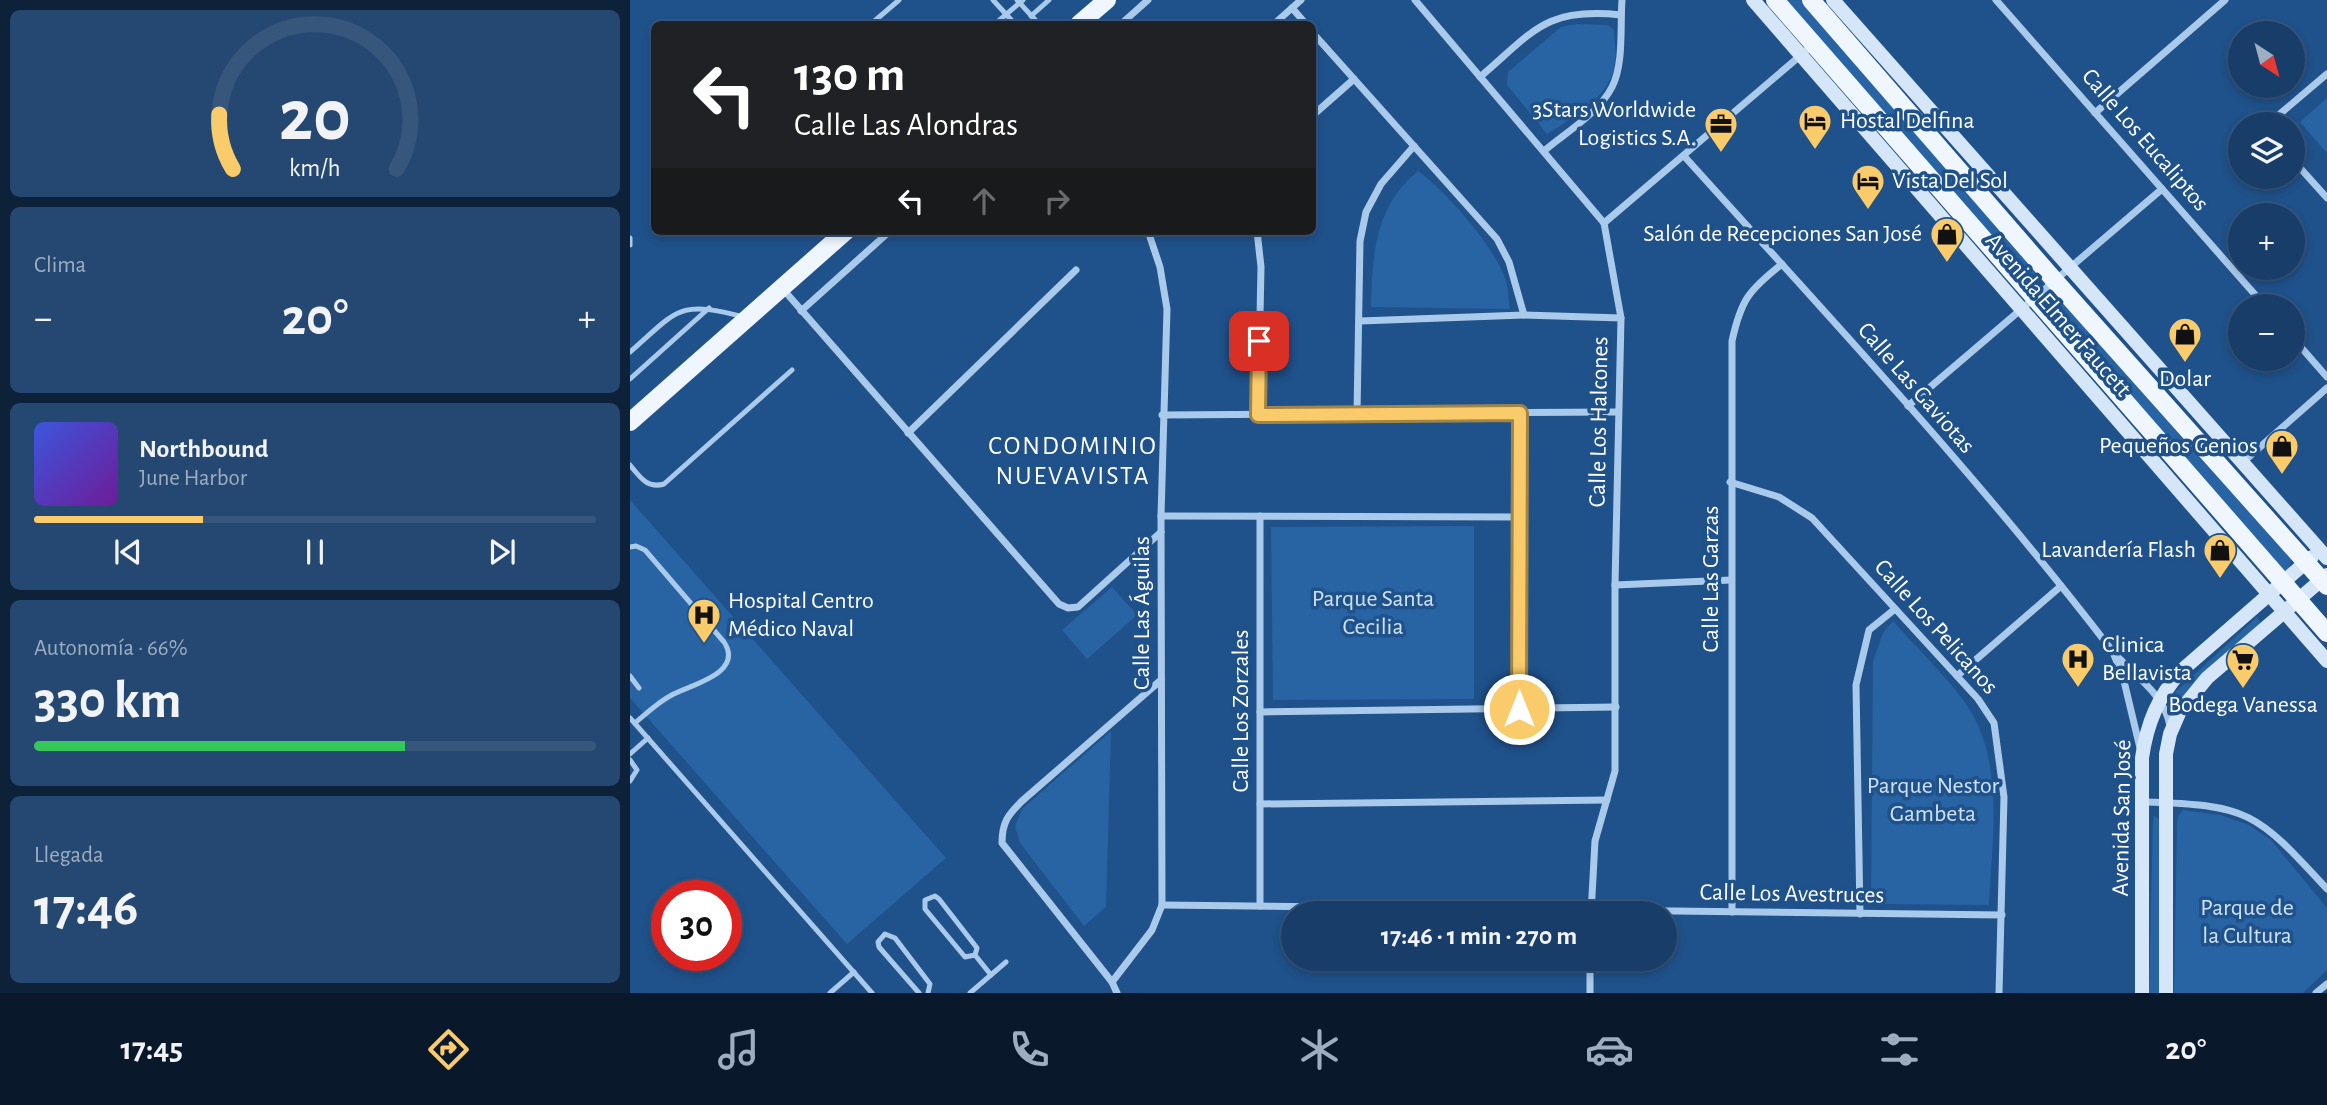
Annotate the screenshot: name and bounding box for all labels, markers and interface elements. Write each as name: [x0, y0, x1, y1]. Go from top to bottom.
north arrow: [2228, 21, 2305, 98]
map controls: [2228, 21, 2305, 371]
icon: left: [679, 49, 770, 140]
text: 130 m: [794, 51, 905, 100]
street label: Calle Los Eucaliptos: [2077, 64, 2213, 216]
text: 20: [279, 82, 351, 155]
place label: 3Stars Worldwide Logistics S.A.: [1532, 98, 1696, 150]
hotel icon: Hostal Delfina: [1796, 102, 1834, 151]
office icon: 3Stars Worldwide Logistics S.A.: [1702, 105, 1740, 154]
text: Calle Las Alondras: [794, 109, 1018, 141]
place label: Hostal Delfina: [1840, 109, 1975, 133]
button: layers: [2228, 112, 2305, 189]
text: km/h: [289, 156, 341, 181]
hotel icon: Vista Del Sol: [1849, 162, 1887, 211]
place label: Vista Del Sol: [1892, 169, 2008, 193]
icon: left: [892, 182, 930, 220]
icon: ahead: [965, 182, 1003, 220]
icon: right: [1038, 182, 1076, 220]
button: +: [2228, 203, 2305, 280]
shop icon: Salón de Recepciones San José: [1928, 215, 1966, 264]
place label: Salón de Recepciones San José: [1643, 222, 1922, 246]
street label: Avenida Elmer Faucett: [1981, 229, 2136, 402]
text: Clima: [34, 254, 86, 277]
text: 20°: [282, 292, 348, 344]
button: −: [2228, 294, 2305, 371]
text: −: [34, 300, 52, 338]
text: +: [578, 300, 596, 338]
pin: [1229, 311, 1289, 371]
shop icon: Dolar: [2166, 315, 2204, 364]
street label: Calle Las Gaviotas: [1853, 318, 1979, 458]
icon: arrive: [1240, 322, 1278, 360]
street label: Calle Los Halcones: [1586, 336, 1612, 508]
place label: Dolar: [2159, 367, 2211, 391]
shop icon: Pequeños Genios: [2263, 427, 2301, 476]
district label: CONDOMINIO NUEVAVISTA: [988, 433, 1158, 489]
place label: Pequeños Genios: [2099, 434, 2258, 458]
text: Northbound: [139, 436, 268, 462]
text: June Harbor: [139, 467, 247, 490]
street label: Calle Las Garzas: [1699, 506, 1723, 652]
shop icon: Lavandería Flash: [2201, 531, 2239, 580]
icon: previous: [109, 533, 147, 571]
icon: pause: [296, 533, 334, 571]
icon: next: [483, 533, 521, 571]
street label: Calle Las Águilas: [1128, 536, 1154, 690]
place label: Lavandería Flash: [2041, 538, 2196, 562]
street label: Calle Los Pelicanos: [1870, 555, 2002, 699]
park label: Parque Santa Cecilia: [1312, 587, 1434, 639]
place label: Hospital Centro Médico Naval: [728, 589, 874, 641]
hospital icon: Hospital Centro Médico Naval: [685, 596, 723, 645]
street label: Calle Los Zorzales: [1229, 630, 1253, 792]
place label: Clinica Bellavista: [2102, 633, 2192, 685]
text: Autonomía · 66%: [34, 637, 188, 660]
hospital icon: Clinica Bellavista: [2059, 640, 2097, 689]
supermarket icon: Bodega Vanessa: [2224, 641, 2262, 690]
position arrow: [1482, 672, 1556, 746]
text: 330 km: [34, 675, 181, 727]
place label: Bodega Vanessa: [2168, 693, 2318, 717]
street label: Avenida San José: [2109, 739, 2135, 897]
park label: Parque Nestor Gambeta: [1867, 774, 1999, 826]
text: Llegada: [34, 844, 104, 867]
speed limit sign: 30: [651, 880, 742, 971]
street label: Calle Los Avestruces: [1699, 880, 1885, 908]
text: 17:46: [34, 882, 138, 934]
park label: Parque de la Cultura: [2200, 896, 2294, 948]
text: 17:46 · 1 min · 270 m: [1381, 923, 1577, 949]
icon: directions: [424, 1025, 473, 1074]
icon: music: [714, 1025, 763, 1074]
icon: phone: [1005, 1025, 1054, 1074]
icon: climate: [1295, 1025, 1344, 1074]
icon: car: [1585, 1025, 1634, 1074]
icon: filters: [1875, 1025, 1924, 1074]
text: 17:45: [121, 1033, 183, 1065]
text: 20°: [2165, 1033, 2206, 1065]

